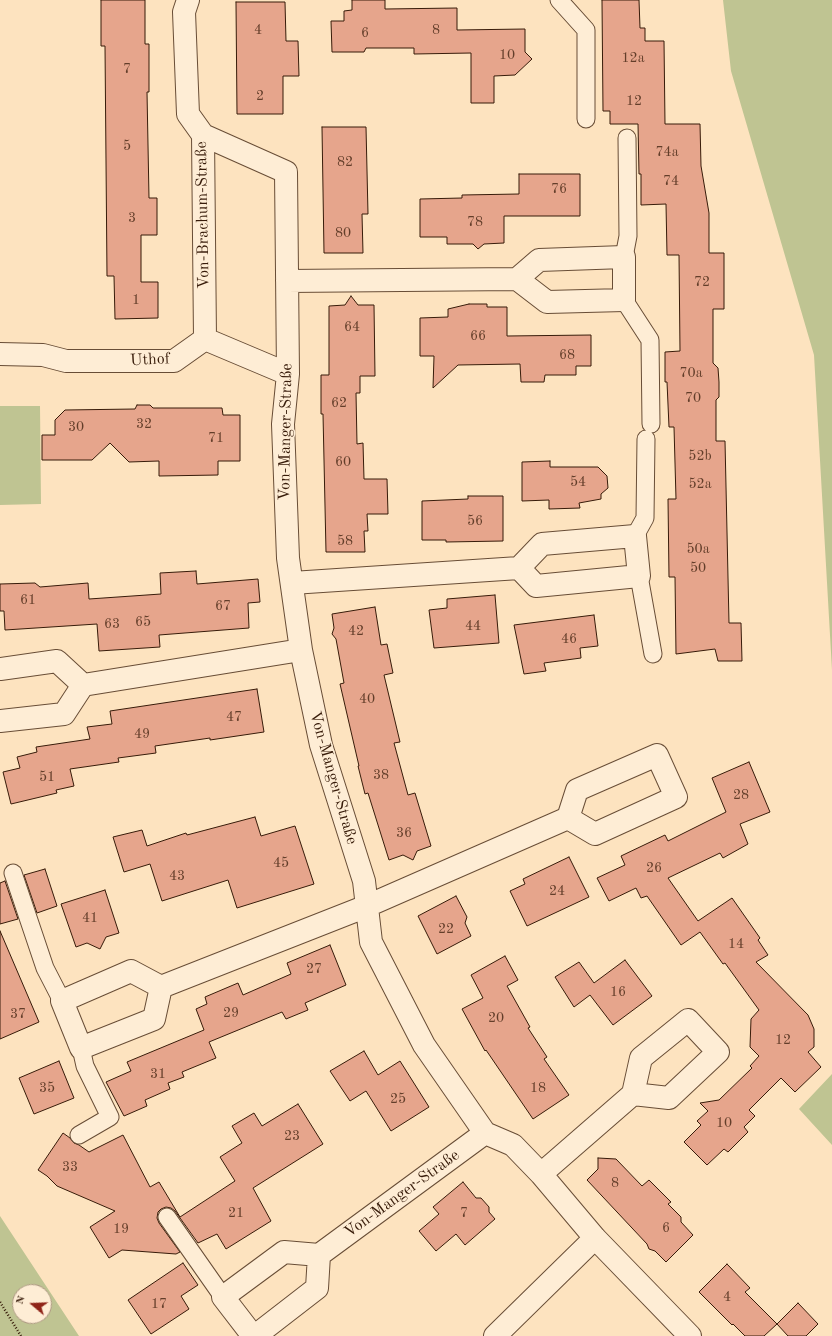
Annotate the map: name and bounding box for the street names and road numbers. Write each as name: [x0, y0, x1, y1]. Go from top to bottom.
street label: Von-Brachum-Straße: [192, 141, 214, 289]
street label: Uthof: [130, 349, 170, 371]
street label: Von-Manger-Straße: [275, 363, 297, 501]
street label: Von-Manger-Straße: [305, 709, 361, 847]
street label: Von-Manger-Straße: [341, 1146, 463, 1242]

